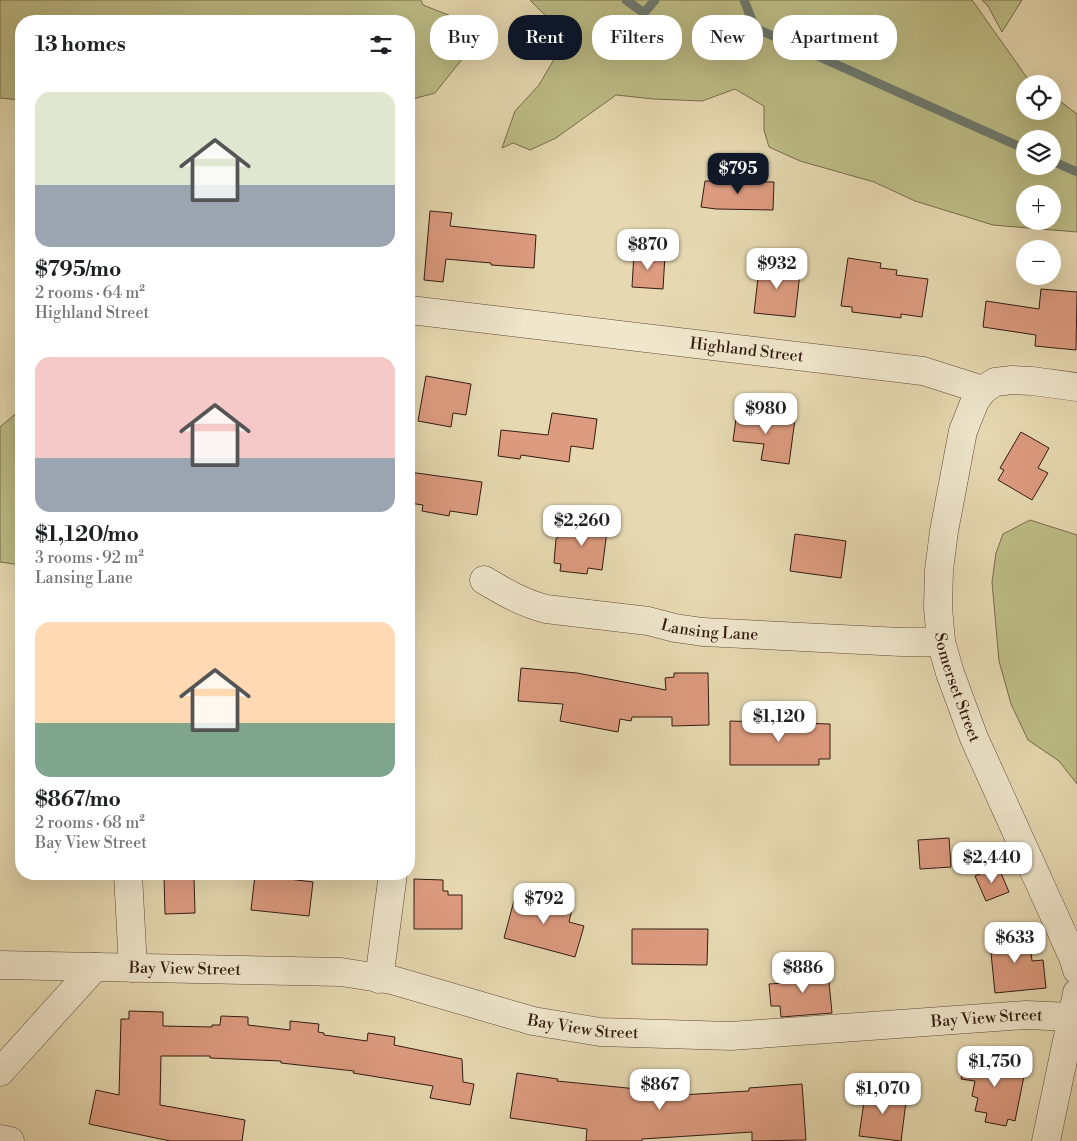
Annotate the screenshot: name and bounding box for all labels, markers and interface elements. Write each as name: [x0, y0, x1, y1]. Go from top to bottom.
chip: Buy: [430, 15, 498, 60]
chip: Rent: [508, 15, 582, 60]
chip: Filters: [592, 15, 682, 60]
chip: New: [692, 15, 763, 60]
chip: Apartment: [773, 15, 897, 60]
icon: filters: [367, 31, 395, 59]
text: 13 homes: [35, 32, 126, 58]
map controls: [1016, 75, 1061, 285]
button: locate: [1016, 75, 1061, 120]
icon: home: [170, 125, 260, 215]
button: layers: [1016, 130, 1061, 175]
pin: $795: [708, 152, 768, 195]
text: $795: [719, 159, 757, 179]
button: +: [1016, 185, 1061, 230]
pin: $870: [618, 228, 678, 271]
text: $870: [628, 235, 668, 255]
button: −: [1016, 240, 1061, 285]
pin: $932: [747, 248, 807, 290]
text: $932: [757, 254, 797, 274]
text: $795/mo: [35, 257, 121, 283]
text: 2 rooms · 64 m²: [35, 283, 145, 303]
text: Highland Street: [35, 303, 149, 323]
street label: Highland Street: [689, 333, 805, 367]
icon: home: [170, 390, 260, 480]
pin: $980: [736, 392, 796, 435]
text: $980: [745, 399, 787, 419]
pin: $2,260: [541, 504, 623, 547]
text: $2,260: [554, 511, 610, 531]
text: $1,120/mo: [35, 522, 139, 548]
text: 3 rooms · 92 m²: [35, 548, 144, 568]
text: Lansing Lane: [35, 568, 133, 588]
street label: Lansing Lane: [659, 615, 759, 645]
street label: Somerset Street: [930, 632, 985, 746]
icon: home: [170, 655, 260, 745]
pin: $1,120: [738, 700, 820, 743]
text: $1,120: [753, 707, 805, 727]
text: $867/mo: [35, 787, 121, 813]
text: 2 rooms · 68 m²: [35, 813, 145, 833]
text: Bay View Street: [35, 833, 147, 853]
pin: $2,440: [951, 842, 1033, 884]
text: $2,440: [963, 848, 1021, 868]
pin: $792: [514, 882, 574, 925]
text: $792: [525, 889, 563, 909]
pin: $633: [985, 922, 1045, 964]
text: $633: [996, 928, 1034, 948]
pin: $886: [773, 952, 833, 994]
street label: Bay View Street: [128, 958, 241, 980]
text: $886: [783, 958, 823, 978]
street label: Bay View Street: [929, 1005, 1044, 1032]
street label: Bay View Street: [525, 1010, 639, 1043]
pin: $1,750: [954, 1046, 1036, 1088]
text: $1,750: [969, 1052, 1021, 1072]
pin: $867: [630, 1068, 690, 1111]
pin: $1,070: [842, 1072, 924, 1115]
text: $867: [641, 1075, 679, 1095]
text: $1,070: [856, 1079, 910, 1099]

